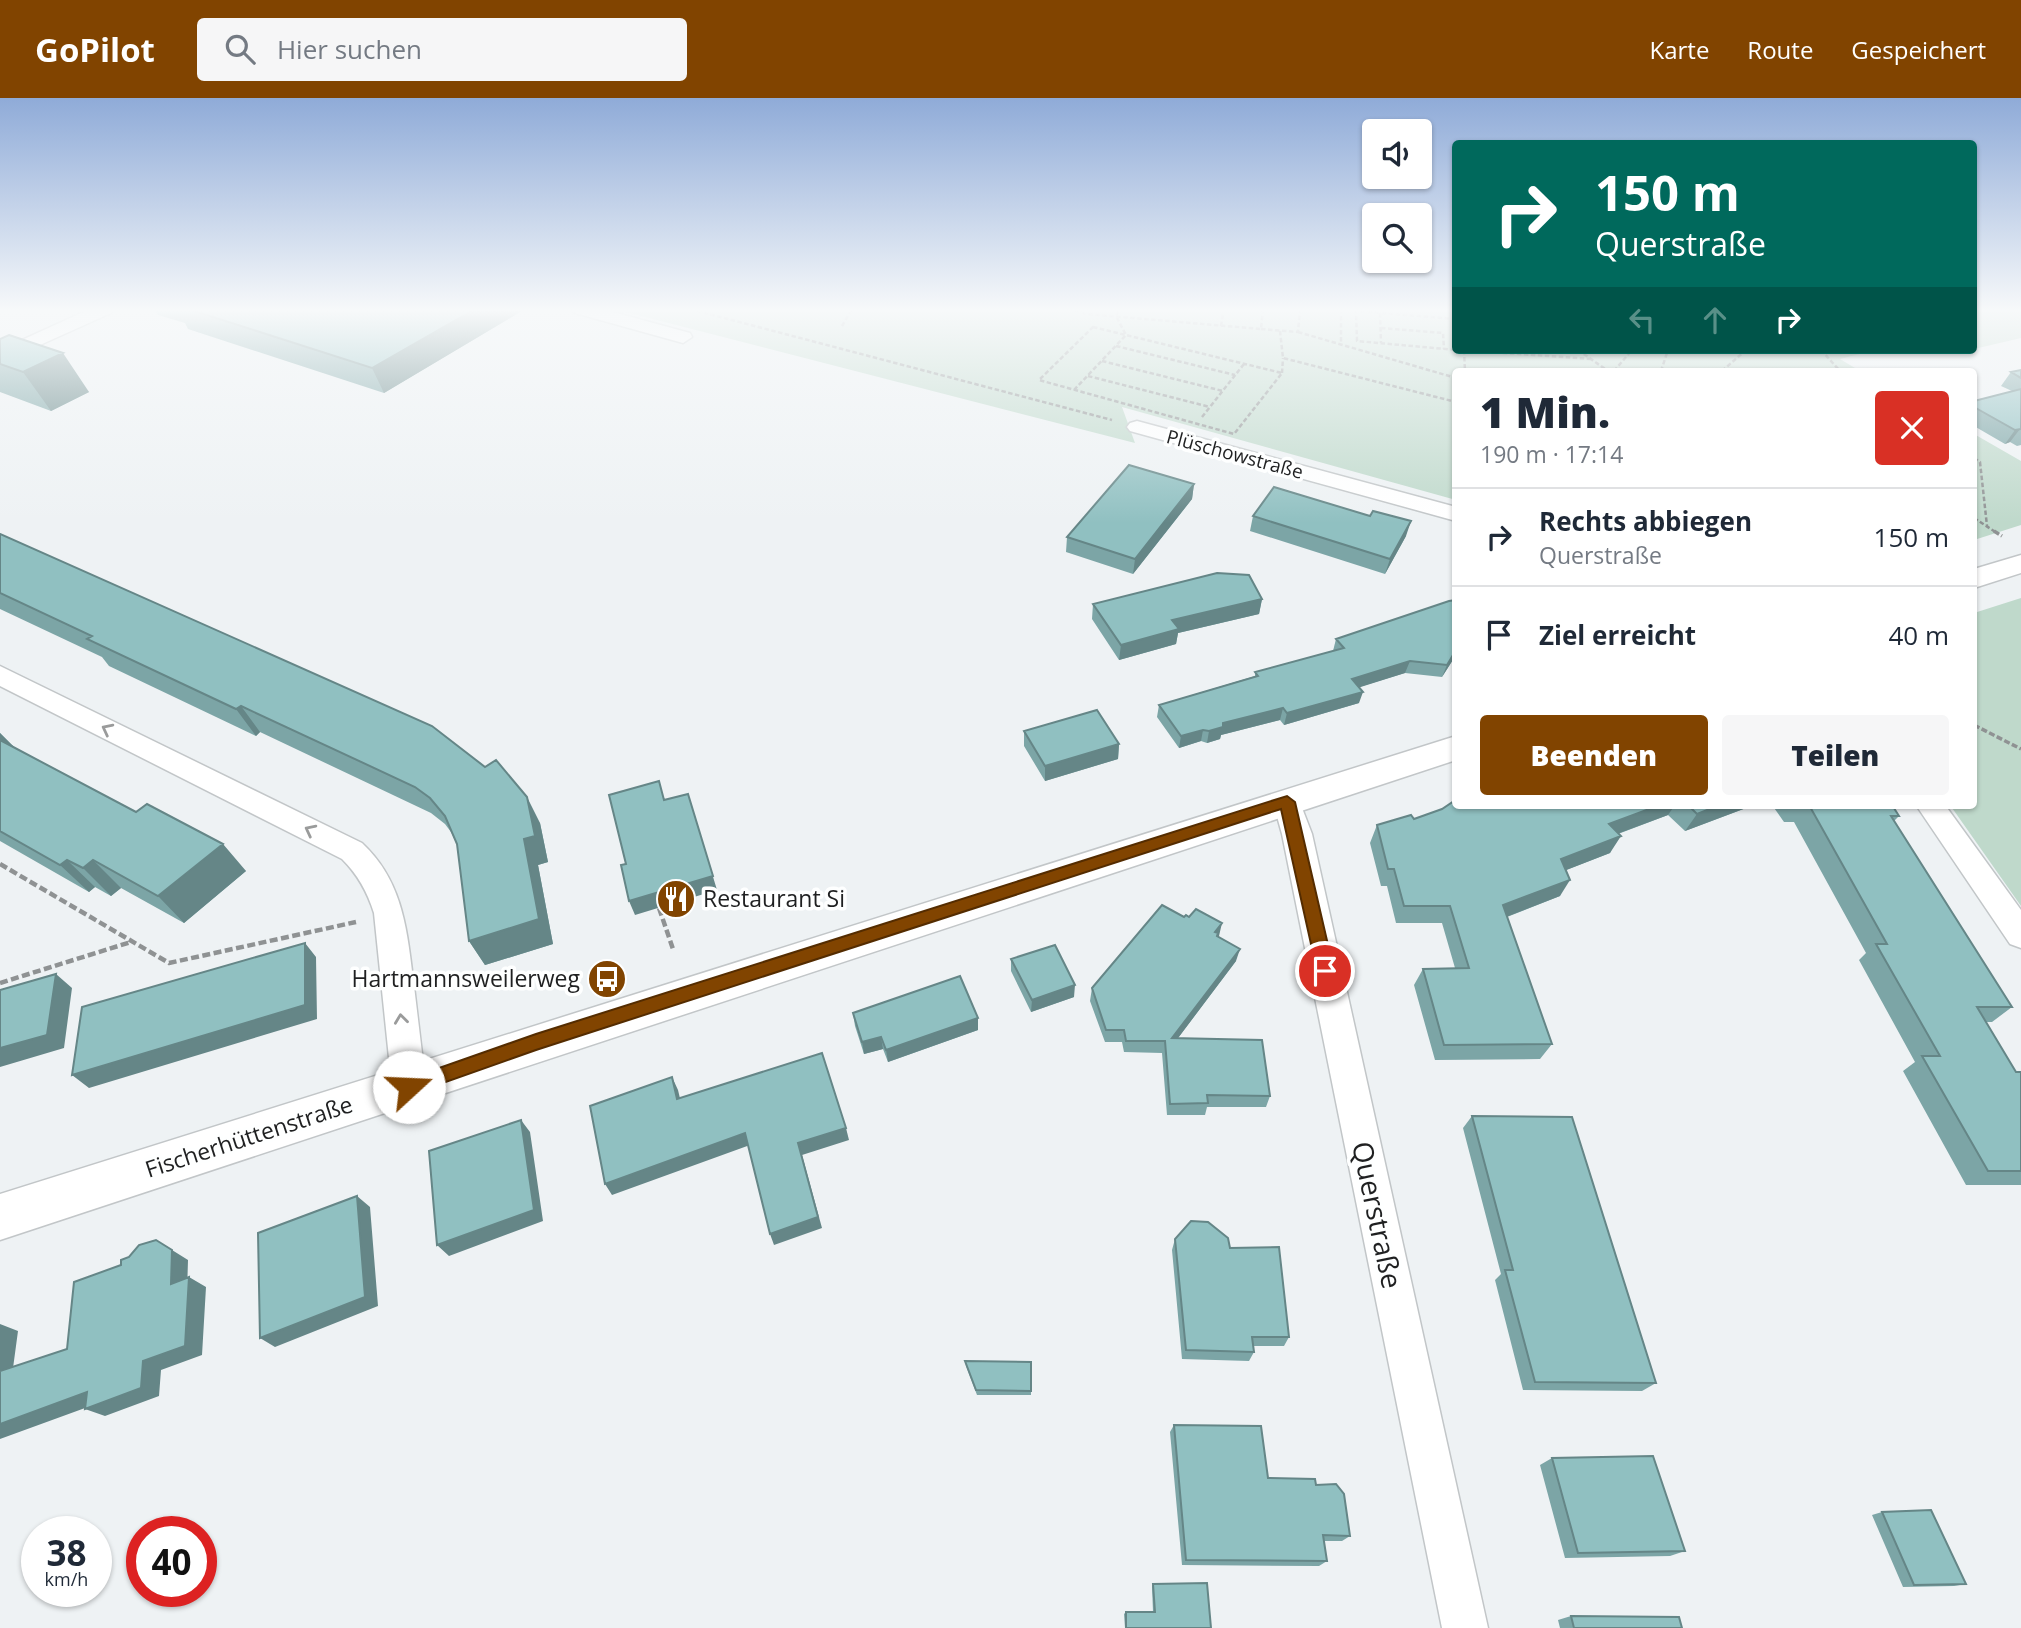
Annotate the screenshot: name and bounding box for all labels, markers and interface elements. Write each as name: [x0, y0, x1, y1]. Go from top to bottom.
search box: [197, 18, 687, 81]
text: GoPilot: [35, 27, 155, 72]
icon: search: [221, 30, 259, 68]
text: Hier suchen: [277, 31, 422, 67]
text: Karte: [1649, 33, 1709, 66]
text: Route: [1747, 33, 1813, 66]
text: Gespeichert: [1851, 33, 1986, 66]
map controls: [1362, 119, 1432, 273]
button: sound: [1362, 119, 1432, 189]
text: 150 m: [1595, 159, 1740, 225]
icon: right: [1480, 168, 1571, 259]
button: search: [1362, 203, 1432, 273]
text: Querstraße: [1595, 222, 1766, 265]
icon: left: [1623, 301, 1661, 339]
icon: ahead: [1696, 301, 1734, 339]
icon: right: [1769, 301, 1807, 339]
text: 1 Min.: [1480, 383, 1610, 440]
button: close: [1875, 391, 1949, 465]
street label: Plüschowstraße: [1164, 423, 1306, 485]
text: 190 m · 17:14: [1480, 438, 1623, 470]
text: Rechts abbiegen: [1539, 503, 1752, 539]
icon: right: [1480, 518, 1518, 556]
text: 150 m: [1874, 519, 1949, 555]
text: Querstraße: [1539, 539, 1662, 571]
icon: arrive: [1480, 616, 1518, 654]
text: Ziel erreicht: [1539, 617, 1696, 653]
text: 40 m: [1888, 617, 1949, 653]
button: Beenden: [1480, 715, 1708, 795]
button: Teilen: [1722, 715, 1949, 795]
one-way arrow: [102, 723, 114, 737]
one-way arrow: [305, 825, 317, 839]
restaurant icon: Restaurant Si: [655, 878, 697, 920]
place label: Restaurant Si: [703, 882, 845, 914]
pin: [1295, 941, 1355, 1001]
icon: arrive: [1306, 952, 1344, 990]
bus stop icon: Hartmannsweilerweg: [586, 958, 628, 1000]
place label: Hartmannsweilerweg: [352, 962, 581, 994]
one-way arrow: [394, 1013, 409, 1024]
position arrow: [372, 1050, 446, 1124]
street label: Fischerhüttenstraße: [141, 1087, 356, 1185]
street label: Querstraße: [1344, 1138, 1412, 1292]
speed limit sign: 40: [126, 1516, 217, 1607]
text: 38: [46, 1529, 87, 1576]
text: km/h: [45, 1567, 88, 1591]

